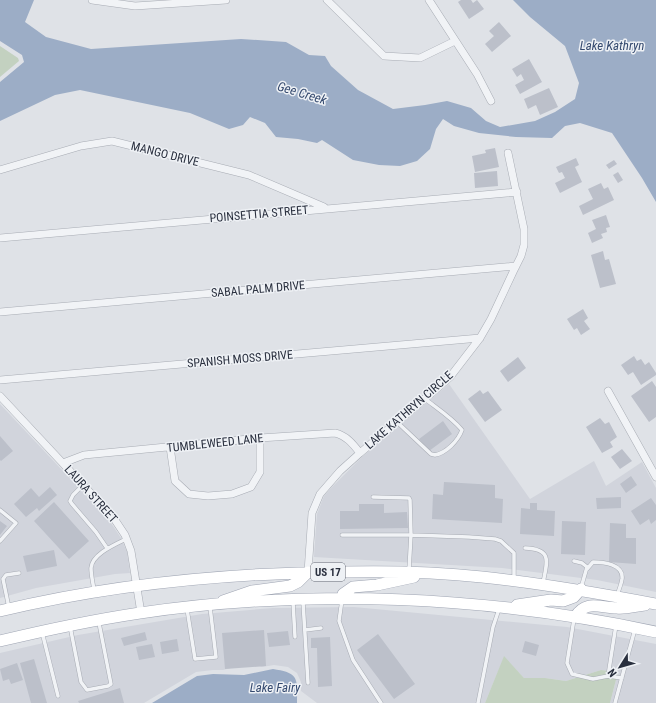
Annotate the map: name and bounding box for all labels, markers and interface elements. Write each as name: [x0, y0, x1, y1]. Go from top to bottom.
water label: Lake Kathryn: [580, 38, 644, 53]
water label: Gee Creek: [276, 78, 329, 108]
street label: MANGO DRIVE: [130, 139, 200, 169]
street label: POINSETTIA STREET: [209, 203, 309, 225]
street label: SABAL PALM DRIVE: [210, 278, 306, 300]
street label: SPANISH MOSS DRIVE: [186, 347, 294, 371]
street label: LAKE KATHRYN CIRCLE: [362, 368, 456, 452]
street label: TUMBLEWEED LANE: [166, 431, 264, 455]
street label: LAURA STREET: [62, 462, 120, 526]
road number: US 17: [311, 563, 345, 581]
north arrow: [600, 647, 640, 687]
text: N: [605, 666, 620, 679]
water label: Lake Fairy: [250, 680, 301, 695]

